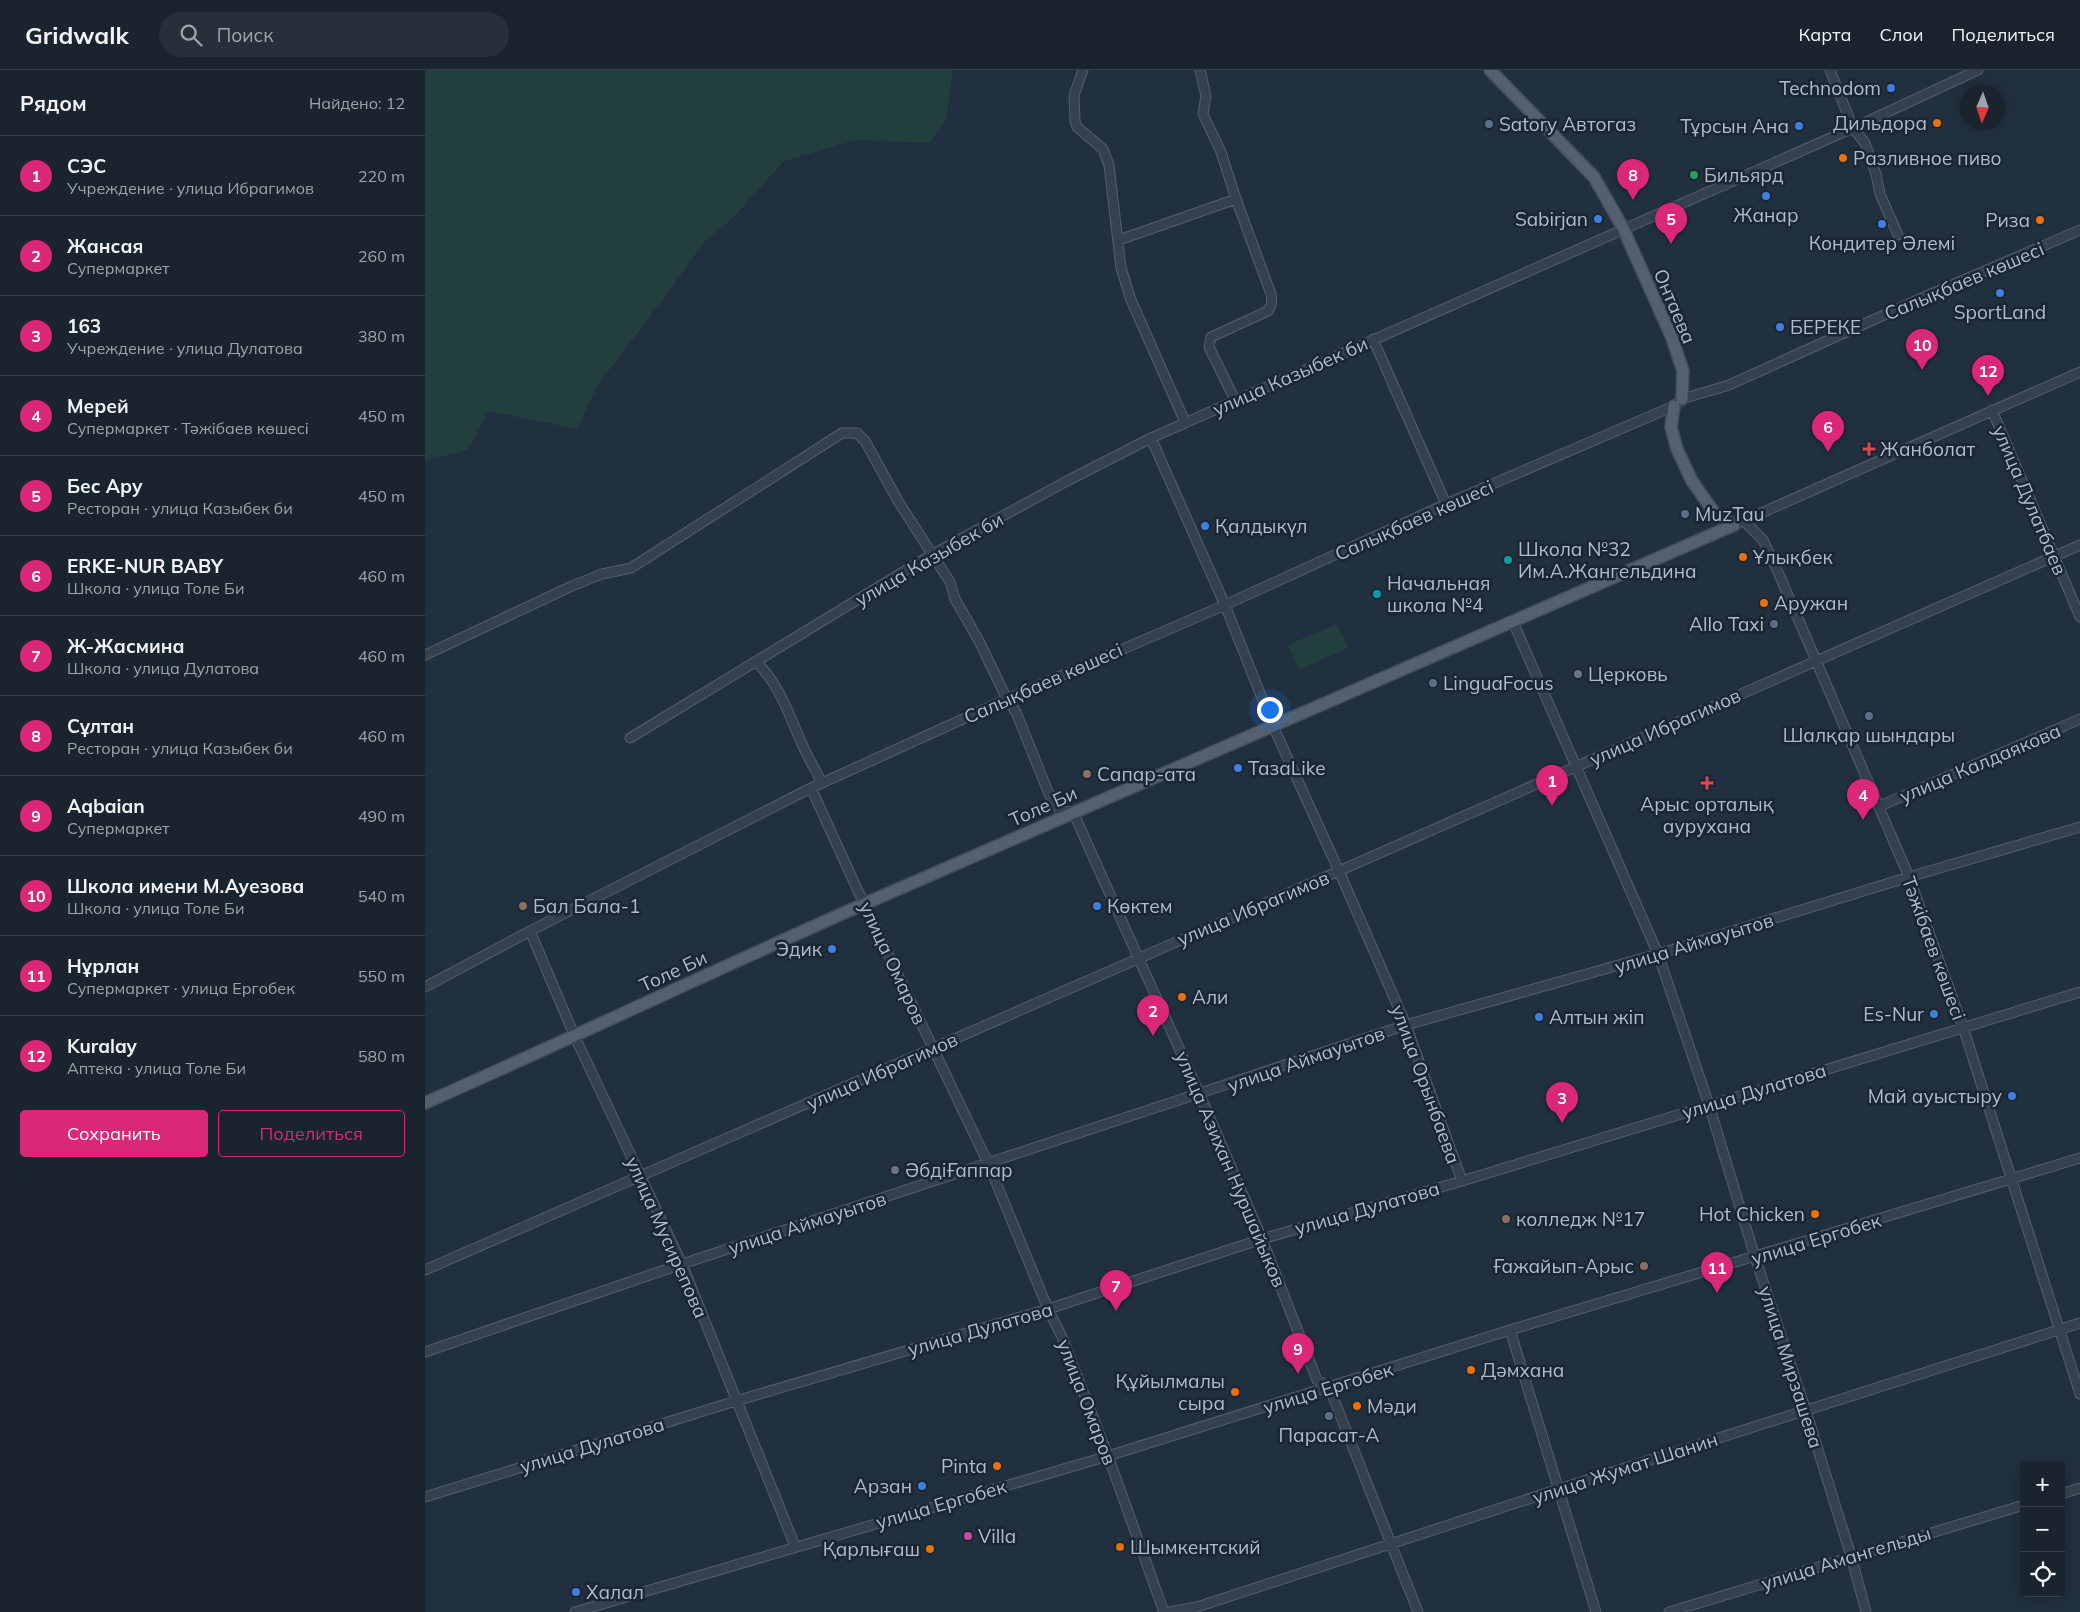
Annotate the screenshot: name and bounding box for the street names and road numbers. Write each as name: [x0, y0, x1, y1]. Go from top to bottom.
street label: Салықбаев көшесі: [1881, 237, 2047, 325]
street label: Онтаева: [1649, 265, 1701, 347]
street label: улица Казыбек би: [1209, 331, 1371, 421]
street label: улица Дулатбаев: [1988, 422, 2072, 578]
street label: Салықбаев көшесі: [1331, 474, 1497, 566]
street label: улица Казыбек би: [851, 507, 1007, 611]
street label: Салықбаев көшесі: [960, 637, 1126, 729]
street label: улица Ибрагимов: [1586, 683, 1744, 771]
street label: улица Калдаякова: [1896, 718, 2064, 808]
street label: Толе Би: [1005, 780, 1081, 832]
street label: улица Ибрагимов: [1173, 865, 1333, 951]
street label: Тәжібаев көшесі: [1897, 873, 1971, 1023]
street label: улица Омаров: [854, 898, 932, 1028]
street label: улица Аймауытов: [1612, 907, 1776, 979]
street label: Толе Би: [635, 945, 711, 997]
street label: улица Орынбаева: [1386, 1001, 1466, 1167]
street label: улица Аймауытов: [1224, 1021, 1388, 1097]
street label: улица Ибрагимов: [803, 1027, 961, 1115]
street label: улица Азихан Нуршайыков: [1170, 1047, 1292, 1291]
street label: улица Дулатова: [1679, 1058, 1829, 1124]
street label: улица Мусирепова: [621, 1152, 713, 1322]
street label: улица Дулатова: [1292, 1176, 1442, 1240]
street label: улица Аймауытов: [725, 1186, 889, 1260]
street label: улица Ергобек: [1748, 1208, 1885, 1270]
street label: улица Мирзашева: [1753, 1283, 1829, 1451]
street label: улица Дулатова: [905, 1297, 1055, 1361]
street label: улица Омаров: [1052, 1336, 1122, 1468]
street label: улица Ергобек: [1260, 1357, 1397, 1419]
street label: улица Дулатова: [517, 1412, 667, 1478]
street label: улица Жумат Шанин: [1529, 1427, 1721, 1509]
street label: улица Ергобек: [873, 1474, 1010, 1534]
street label: улица Амангельды: [1758, 1521, 1934, 1595]

